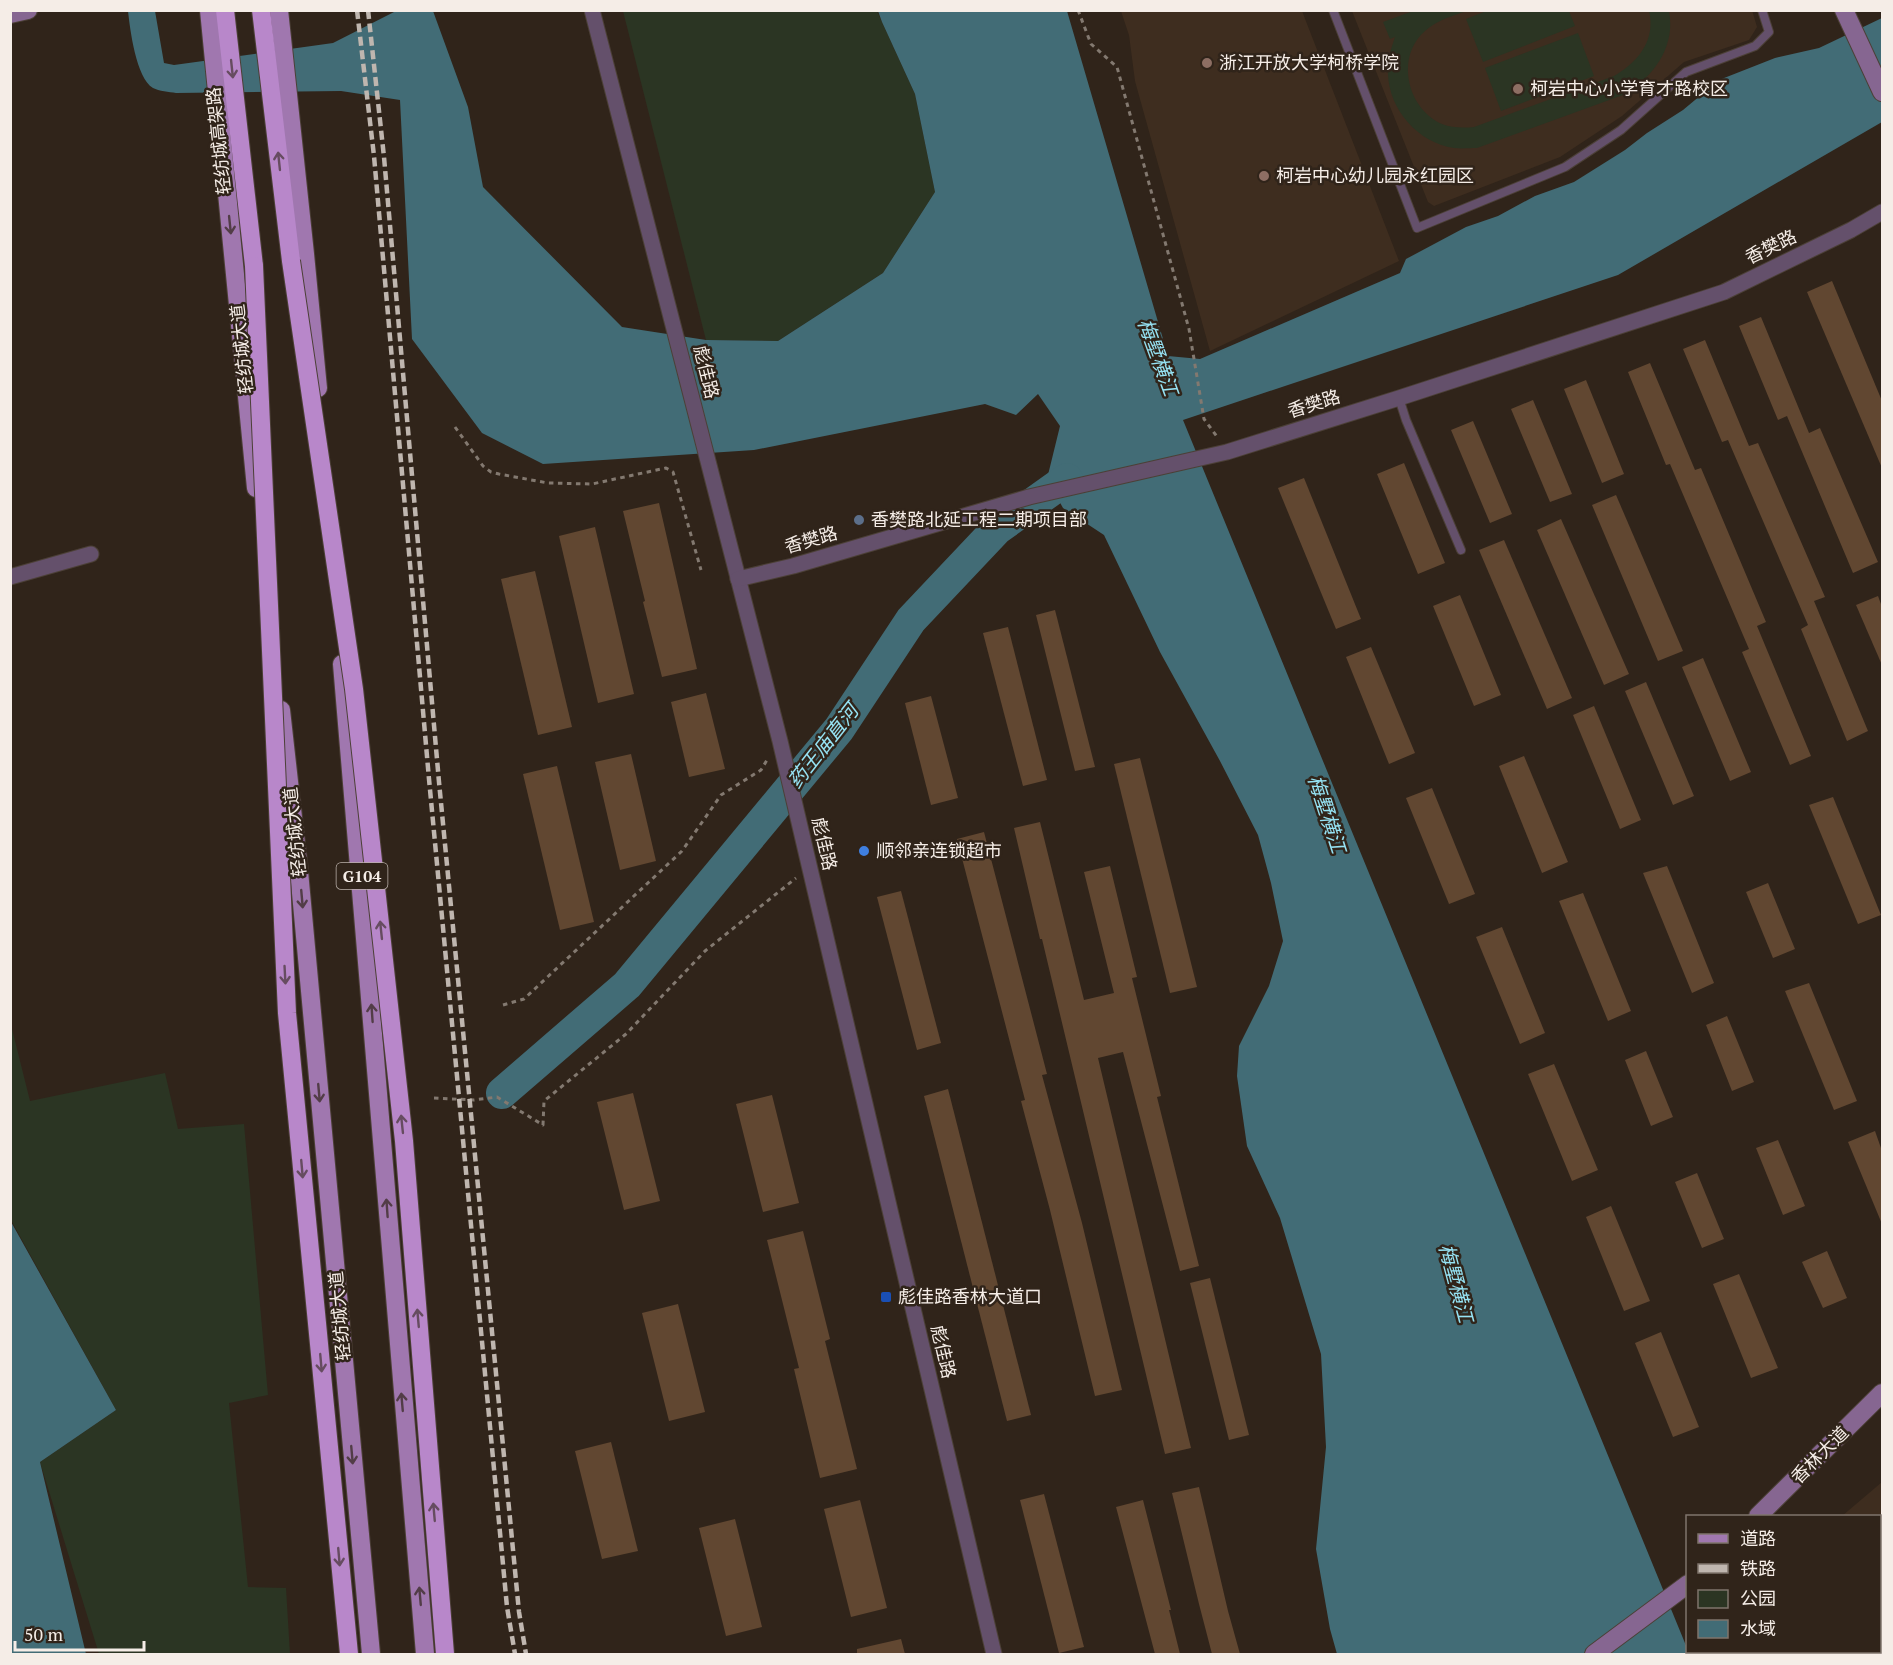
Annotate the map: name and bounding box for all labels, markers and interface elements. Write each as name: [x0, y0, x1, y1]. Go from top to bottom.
place label: 浙江开放大学柯桥学院: [1219, 50, 1399, 74]
marker: 浙江开放大学柯桥学院: [1200, 56, 1214, 70]
one-way arrow: [227, 58, 238, 78]
place label: 柯岩中心小学育才路校区: [1530, 76, 1728, 100]
marker: 柯岩中心小学育才路校区: [1511, 82, 1525, 96]
street label: 轻纺城高架路: [200, 86, 236, 196]
one-way arrow: [274, 151, 285, 171]
place label: 柯岩中心幼儿园永红园区: [1276, 163, 1474, 187]
marker: 柯岩中心幼儿园永红园区: [1257, 169, 1271, 183]
one-way arrow: [225, 214, 236, 234]
street label: 香樊路: [1741, 223, 1800, 269]
street label: 轻纺城大道: [224, 303, 258, 395]
water label: 梅墅横江: [1132, 315, 1186, 401]
street label: 彪佳路: [689, 343, 725, 401]
street label: 香樊路: [1284, 384, 1343, 422]
place label: 香樊路北延工程二期项目部: [871, 507, 1087, 531]
marker: 香樊路北延工程二期项目部: [852, 513, 866, 527]
street label: 香樊路: [781, 520, 840, 558]
water label: 药王庙直河: [781, 695, 866, 793]
water label: 梅墅横江: [1302, 772, 1353, 858]
street label: 轻纺城大道: [277, 786, 311, 878]
street label: 彪佳路: [807, 815, 843, 873]
place label: 顺邻亲连锁超市: [876, 838, 1002, 862]
marker: 顺邻亲连锁超市: [857, 844, 871, 858]
road number: G104: [336, 863, 388, 889]
one-way arrow: [297, 888, 308, 908]
one-way arrow: [375, 920, 386, 940]
one-way arrow: [280, 964, 291, 984]
one-way arrow: [366, 1004, 377, 1024]
one-way arrow: [314, 1083, 325, 1103]
one-way arrow: [396, 1114, 407, 1134]
one-way arrow: [297, 1158, 308, 1178]
one-way arrow: [381, 1198, 392, 1218]
water label: 梅墅横江: [1433, 1241, 1480, 1327]
street label: 轻纺城大道: [323, 1270, 355, 1362]
place label: 彪佳路香林大道口: [898, 1284, 1042, 1308]
marker: 彪佳路香林大道口: [879, 1290, 893, 1304]
one-way arrow: [412, 1309, 423, 1329]
street label: 彪佳路: [926, 1323, 962, 1381]
one-way arrow: [316, 1353, 327, 1372]
one-way arrow: [396, 1393, 407, 1412]
street label: 香林大道: [1785, 1420, 1853, 1488]
one-way arrow: [347, 1444, 358, 1464]
one-way arrow: [428, 1503, 439, 1523]
legend: [1686, 1515, 1881, 1653]
text: 道路: [1740, 1526, 1776, 1550]
one-way arrow: [334, 1547, 345, 1567]
text: 铁路: [1740, 1556, 1776, 1580]
text: 公园: [1740, 1586, 1776, 1610]
one-way arrow: [414, 1587, 425, 1607]
scale bar: [15, 1614, 144, 1652]
text: 水域: [1740, 1616, 1776, 1640]
text: 50 m: [24, 1622, 64, 1646]

